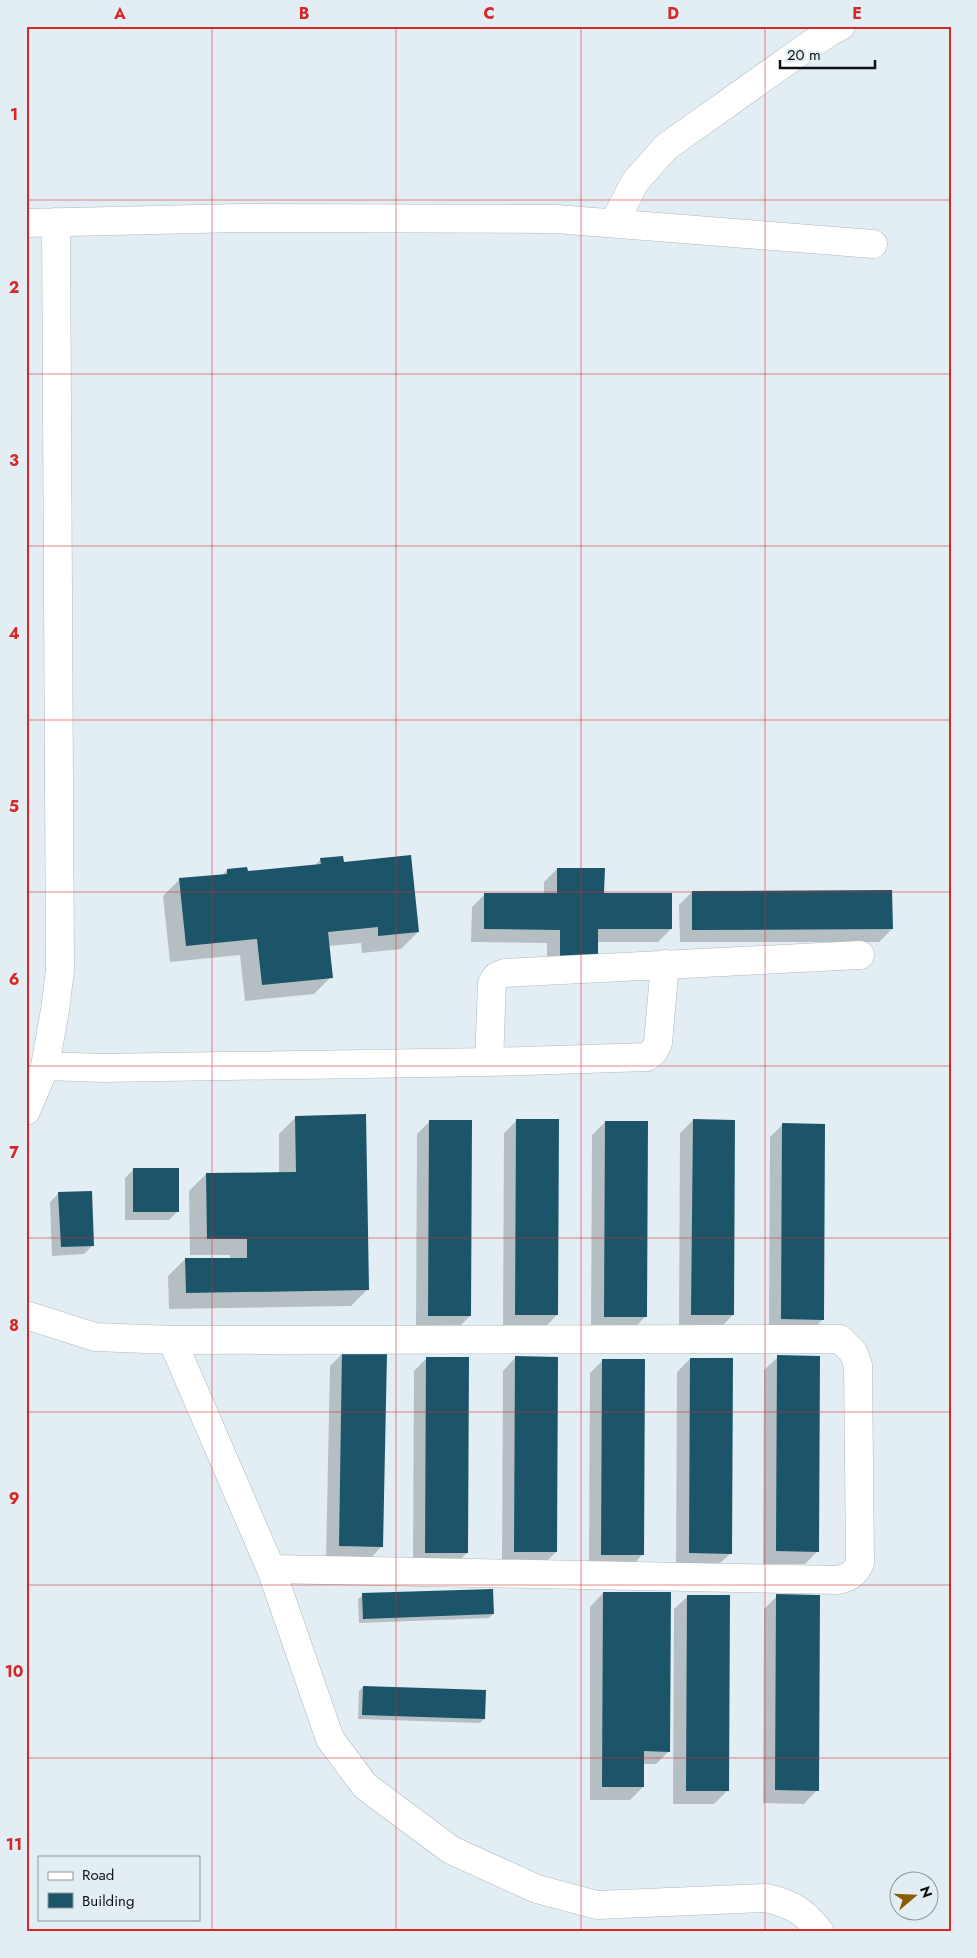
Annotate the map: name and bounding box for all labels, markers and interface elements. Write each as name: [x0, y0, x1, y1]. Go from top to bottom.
text: A: [113, 2, 126, 25]
text: B: [299, 2, 309, 25]
text: C: [483, 2, 495, 25]
text: D: [667, 2, 679, 25]
text: E: [852, 2, 862, 25]
scale bar: [780, 38, 874, 70]
text: 20 m: [787, 44, 821, 66]
text: 1: [10, 103, 18, 126]
text: 2: [9, 276, 19, 299]
text: 3: [9, 449, 19, 472]
text: 4: [8, 622, 20, 645]
text: 5: [9, 795, 19, 818]
text: 6: [9, 968, 19, 991]
text: 7: [9, 1141, 19, 1164]
text: 8: [9, 1314, 19, 1337]
text: 9: [9, 1487, 19, 1510]
text: 10: [5, 1660, 23, 1683]
text: 11: [6, 1833, 22, 1856]
legend: [38, 1856, 200, 1920]
text: Road: [82, 1864, 114, 1886]
north arrow: [890, 1870, 940, 1920]
text: N: [915, 1883, 938, 1900]
text: Building: [82, 1890, 134, 1912]

